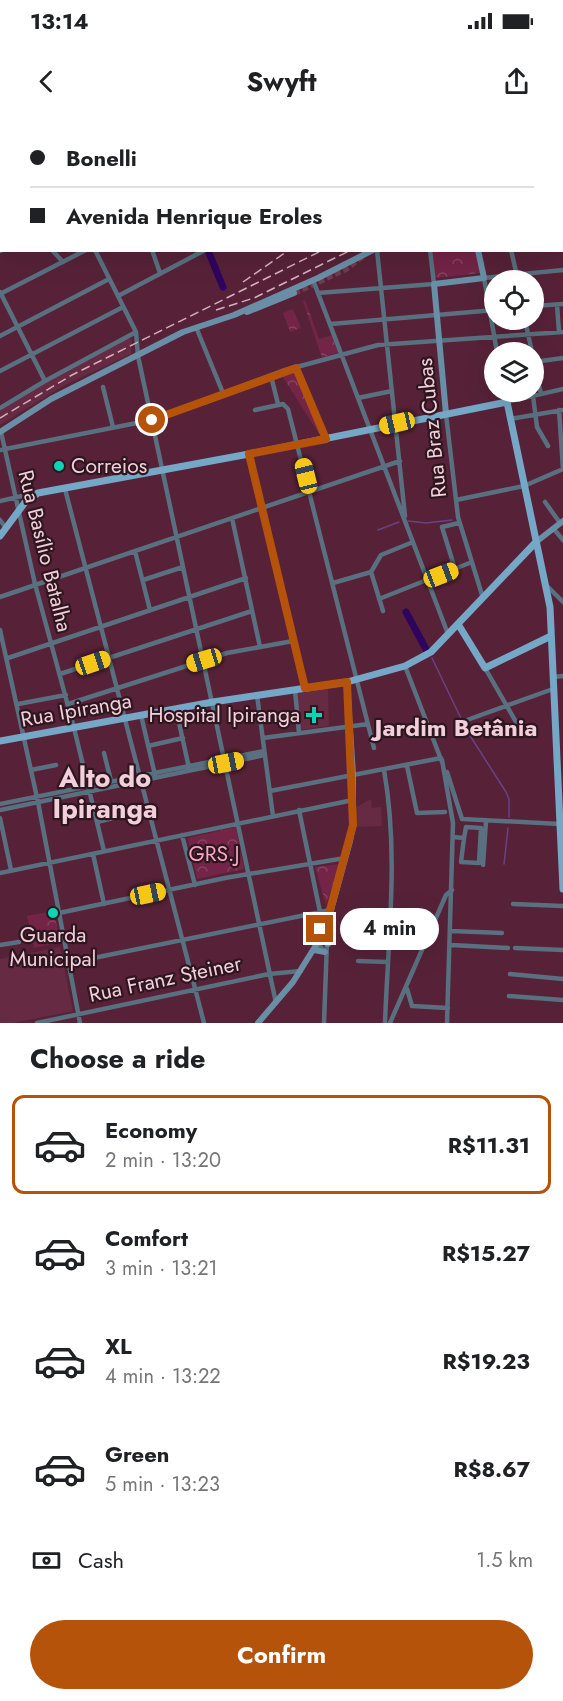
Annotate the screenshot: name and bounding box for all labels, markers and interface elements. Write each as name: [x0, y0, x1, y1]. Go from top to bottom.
text: 13:14: [30, 5, 89, 37]
text: Swyft: [246, 62, 317, 101]
icon: back: [30, 65, 63, 98]
icon: share: [500, 65, 533, 98]
text: Bonelli: [66, 142, 137, 174]
text: Avenida Henrique Eroles: [66, 200, 322, 232]
map controls: [484, 270, 544, 402]
button: locate: [484, 270, 544, 330]
button: layers: [484, 342, 544, 402]
street label: Rua Braz Cubas: [410, 357, 454, 499]
route start: [138, 406, 165, 433]
car: [377, 410, 417, 436]
place label: Correios: [71, 451, 147, 481]
car: [293, 456, 319, 496]
marker: Correios: [52, 459, 66, 473]
street label: Rua Basílio Batalha: [10, 467, 80, 635]
car: [421, 560, 461, 590]
car: [184, 646, 224, 674]
car: [73, 649, 113, 677]
street label: Rua Ipiranga: [18, 685, 134, 735]
place label: Hospital Ipiranga: [148, 700, 300, 730]
marker: Hospital Ipiranga: [305, 706, 323, 724]
district label: Jardim Betânia: [371, 710, 537, 745]
car: [207, 751, 245, 775]
district label: Alto do Ipiranga: [53, 758, 157, 828]
park label: GRS.J: [189, 839, 239, 869]
car: [129, 881, 167, 907]
marker: Guarda Municipal: [46, 906, 60, 920]
callout: 4 min: [341, 908, 440, 950]
text: 4 min: [363, 914, 416, 943]
route end: [306, 915, 333, 942]
place label: Guarda Municipal: [10, 920, 96, 974]
street label: Rua Franz Steiner: [86, 948, 245, 1010]
text: Choose a ride: [30, 1039, 205, 1078]
text: Economy: [105, 1114, 197, 1146]
icon: car: [33, 1118, 87, 1172]
text: R$11.31: [448, 1129, 530, 1161]
text: 2 min · 13:20: [105, 1146, 221, 1175]
text: Comfort: [105, 1222, 188, 1254]
icon: car: [33, 1226, 87, 1280]
text: R$15.27: [442, 1237, 530, 1269]
text: 3 min · 13:21: [105, 1254, 218, 1283]
text: XL: [105, 1330, 132, 1362]
icon: car: [33, 1334, 87, 1388]
text: R$19.23: [443, 1345, 530, 1377]
text: 4 min · 13:22: [105, 1362, 221, 1391]
text: Green: [105, 1438, 169, 1470]
icon: car: [33, 1442, 87, 1496]
text: R$8.67: [454, 1453, 530, 1485]
text: 5 min · 13:23: [105, 1470, 220, 1499]
icon: cash: [30, 1544, 63, 1577]
text: Cash: [78, 1544, 124, 1576]
text: 1.5 km: [476, 1546, 533, 1575]
button: Confirm: [30, 1620, 533, 1689]

